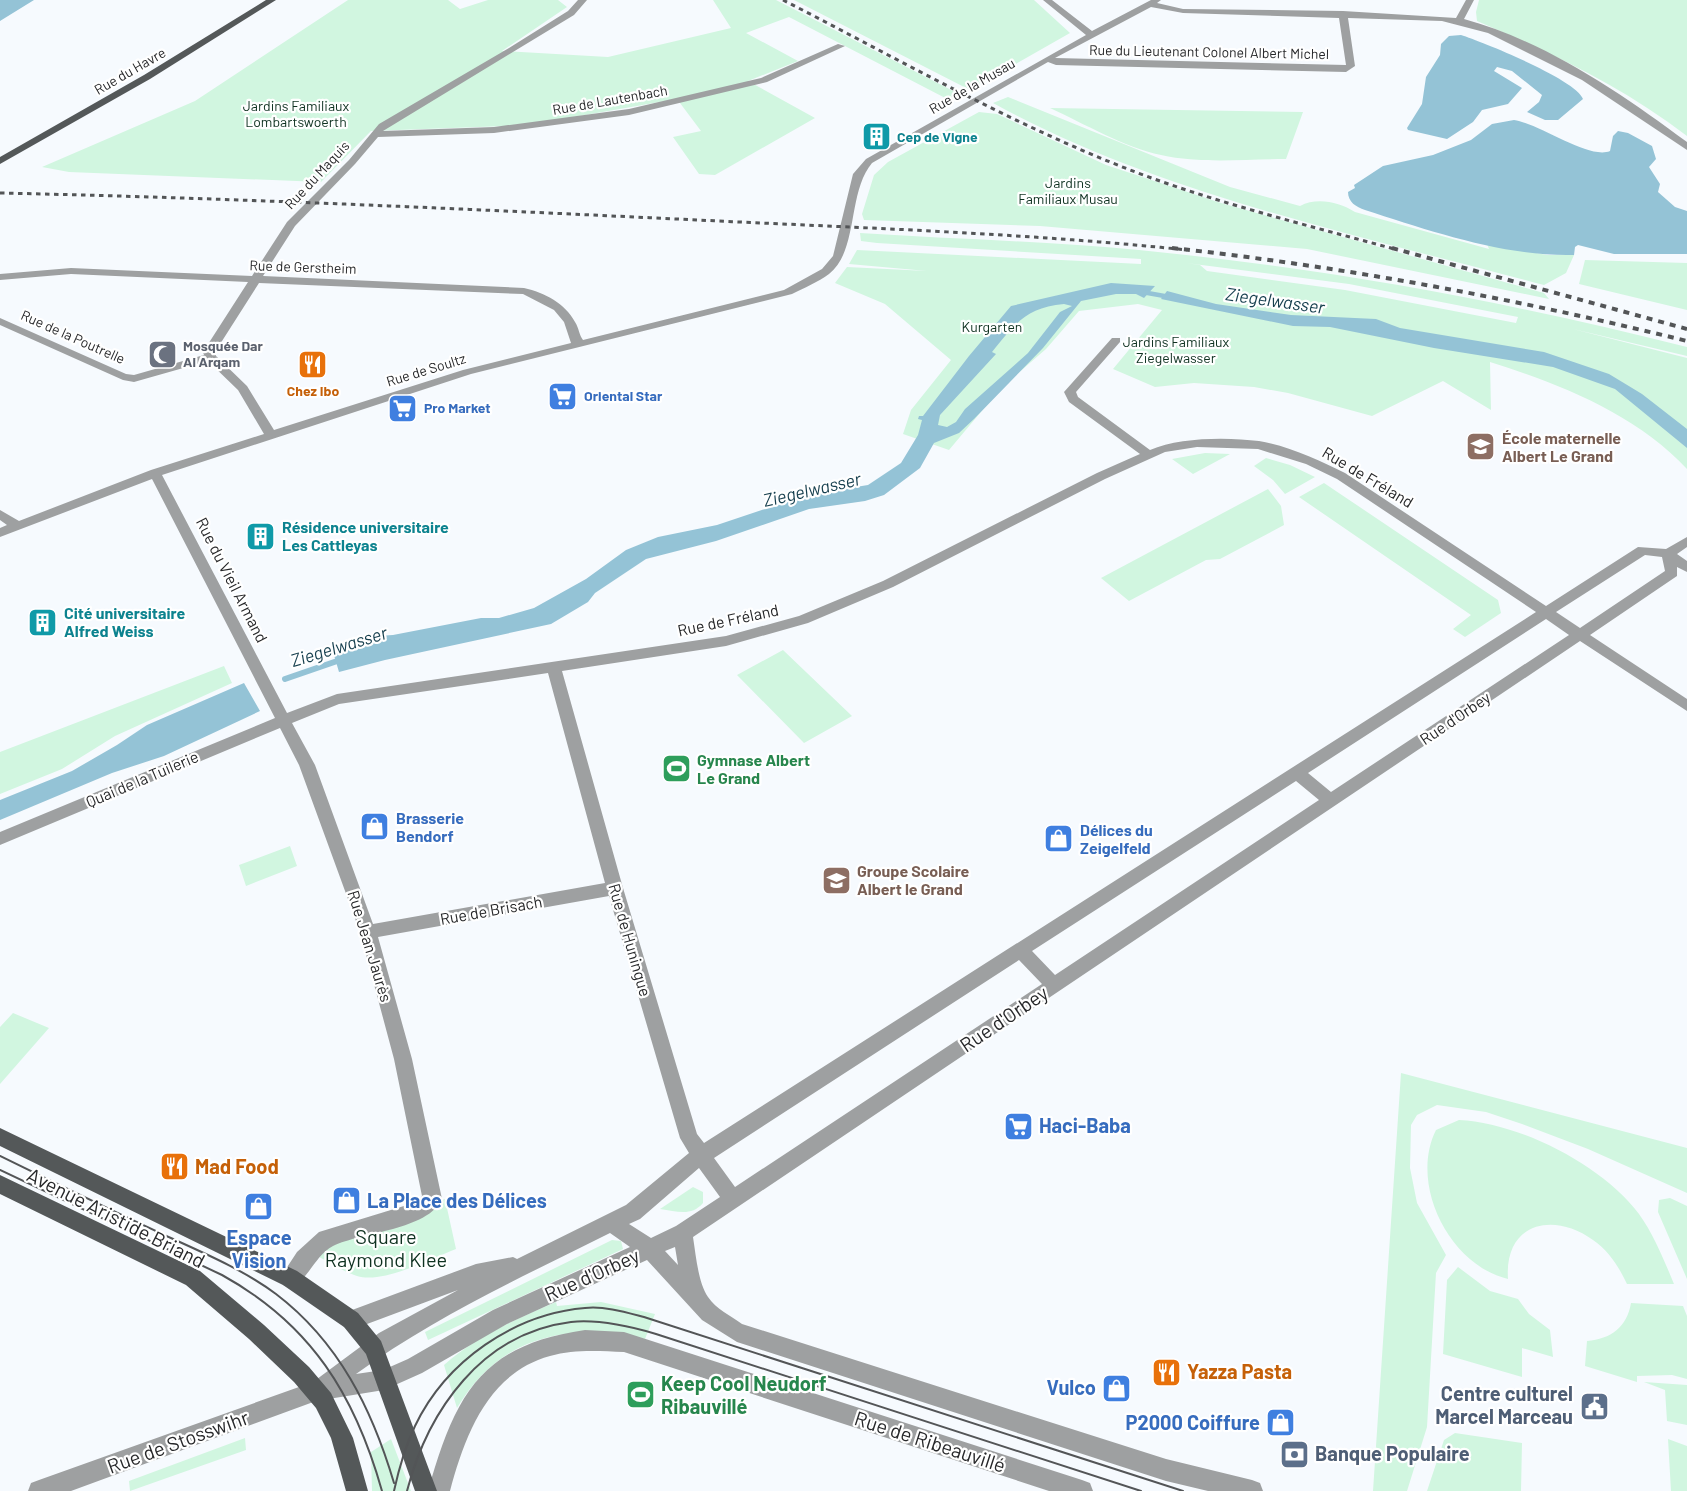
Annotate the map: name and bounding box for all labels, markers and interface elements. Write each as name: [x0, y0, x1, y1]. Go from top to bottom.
street label: Rue du Lieutenant Colonel Albert Michel: [1089, 41, 1329, 62]
street label: Rue du Havre: [91, 43, 168, 98]
street label: Rue de la Musau: [926, 54, 1018, 117]
street label: Rue de Lautenbach: [551, 81, 669, 118]
park label: Jardins Familiaux Lombartswoerth: [243, 97, 350, 130]
building icon: Cep de Vigne: [860, 121, 892, 153]
place label: Cep de Vigne: [897, 128, 978, 145]
street label: Rue du Maquis: [281, 137, 353, 212]
park label: Jardins Familiaux Musau: [1018, 174, 1118, 207]
street label: Rue de Gerstheim: [249, 256, 357, 277]
water label: Ziegelwasser: [1224, 282, 1327, 318]
street label: Rue de la Poutrelle: [19, 306, 128, 367]
park label: Kurgarten: [962, 318, 1022, 335]
park label: Jardins Familiaux Ziegelwasser: [1123, 333, 1230, 366]
place label: Mosquée Dar Al Arqam: [183, 337, 263, 370]
mosque icon: Mosquée Dar Al Arqam: [146, 338, 178, 370]
restaurant icon: Chez Ibo: [297, 348, 329, 380]
street label: Rue de Soultz: [384, 349, 468, 390]
supermarket icon: Oriental Star: [547, 380, 579, 412]
place label: Chez Ibo: [287, 382, 339, 399]
place label: Oriental Star: [584, 387, 663, 404]
supermarket icon: Pro Market: [387, 392, 419, 424]
place label: Pro Market: [424, 399, 491, 416]
place label: École maternelle Albert Le Grand: [1502, 428, 1621, 465]
school or university icon: École maternelle Albert Le Grand: [1465, 431, 1497, 463]
street label: Rue de Fréland: [1319, 442, 1417, 511]
water label: Ziegelwasser: [761, 467, 864, 511]
street label: Rue du Vieil Armand: [193, 514, 272, 645]
place label: Résidence universitaire Les Cattleyas: [282, 517, 449, 554]
building icon: Résidence universitaire Les Cattleyas: [245, 520, 277, 552]
street label: Rue de Fréland: [676, 600, 780, 639]
place label: Cité universitaire Alfred Weiss: [64, 603, 185, 640]
building icon: Cité universitaire Alfred Weiss: [27, 606, 59, 638]
water label: Ziegelwasser: [288, 621, 390, 671]
street label: Rue d'Orbey: [1416, 687, 1494, 748]
street label: Quai de la Tuilerie: [83, 746, 201, 811]
place label: Gymnase Albert Le Grand: [697, 750, 810, 787]
sports icon: Gymnase Albert Le Grand: [660, 753, 692, 785]
place label: Brasserie Bendorf: [396, 808, 464, 845]
shop icon: Brasserie Bendorf: [359, 811, 391, 843]
place label: Délices du Zeigelfeld: [1080, 820, 1153, 857]
shop icon: Délices du Zeigelfeld: [1043, 823, 1075, 855]
place label: Groupe Scolaire Albert le Grand: [857, 861, 970, 898]
school or university icon: Groupe Scolaire Albert le Grand: [820, 864, 852, 896]
street label: Rue de Huningue: [605, 881, 656, 999]
street label: Rue Jean Jaurès: [344, 888, 396, 1004]
street label: Rue de Brisach: [438, 891, 543, 928]
street label: Rue d'Orbey: [955, 980, 1052, 1056]
supermarket icon: Haci-Baba: [1002, 1110, 1034, 1142]
place label: Haci-Baba: [1039, 1113, 1131, 1137]
restaurant icon: Mad Food: [158, 1151, 190, 1183]
place label: Mad Food: [195, 1154, 279, 1178]
street label: Avenue Aristide Briand: [24, 1162, 209, 1272]
shop icon: La Place des Délices: [330, 1185, 362, 1217]
place label: La Place des Délices: [367, 1188, 547, 1212]
shop icon: Espace Vision: [243, 1191, 275, 1223]
park label: Square Raymond Klee: [325, 1224, 447, 1271]
place label: Espace Vision: [226, 1225, 292, 1272]
street label: Rue d'Orbey: [540, 1243, 643, 1306]
restaurant icon: Yazza Pasta: [1150, 1356, 1182, 1388]
place label: Yazza Pasta: [1187, 1359, 1292, 1383]
place label: Keep Cool Neudorf Ribauvillé: [661, 1371, 827, 1418]
shop icon: Vulco: [1101, 1372, 1133, 1404]
place label: Vulco: [1046, 1375, 1096, 1399]
sports icon: Keep Cool Neudorf Ribauvillé: [624, 1379, 656, 1411]
place label: Centre culturel Marcel Marceau: [1435, 1381, 1573, 1428]
public building icon: Centre culturel Marcel Marceau: [1578, 1390, 1610, 1422]
street label: Rue de Stosswihr: [104, 1404, 252, 1478]
street label: Rue de Ribeauvillé: [852, 1405, 1009, 1477]
shop icon: P2000 Coiffure: [1265, 1407, 1297, 1439]
place label: P2000 Coiffure: [1126, 1410, 1260, 1434]
bank icon: Banque Populaire: [1278, 1438, 1310, 1470]
place label: Banque Populaire: [1315, 1441, 1470, 1465]

